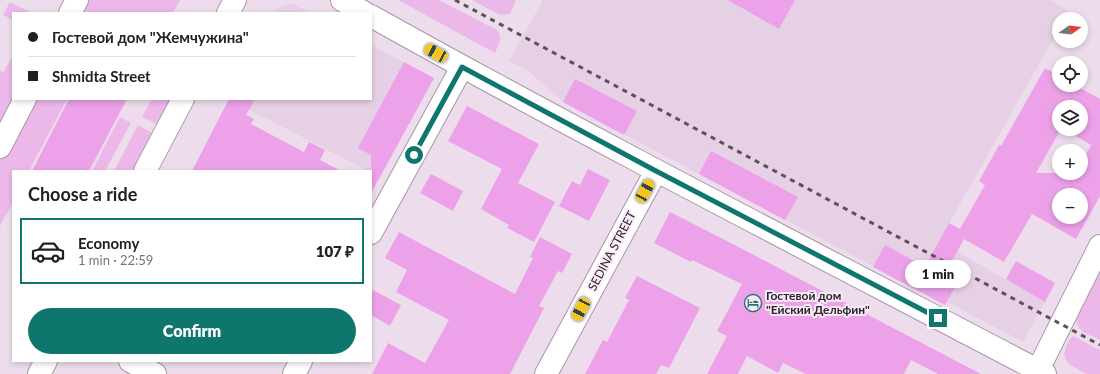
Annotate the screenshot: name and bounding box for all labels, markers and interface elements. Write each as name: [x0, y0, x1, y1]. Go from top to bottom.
north arrow: [1052, 12, 1088, 48]
map controls: [1052, 12, 1088, 224]
text: Гостевой дом "Жемчужина": [52, 28, 249, 46]
car: [423, 42, 449, 64]
button: locate: [1052, 56, 1088, 92]
text: Shmidta Street: [52, 67, 151, 85]
button: layers: [1052, 100, 1088, 136]
button: +: [1052, 144, 1088, 180]
route start: [405, 146, 423, 164]
car: [634, 178, 656, 204]
text: Choose a ride: [28, 183, 137, 205]
button: −: [1052, 188, 1088, 224]
street label: SEDINA STREET: [584, 208, 639, 293]
icon: car: [30, 233, 66, 269]
text: Economy: [78, 234, 139, 252]
text: 107 ₽: [316, 242, 354, 260]
text: 1 min · 22:59: [78, 252, 153, 268]
callout: 1 min: [905, 260, 971, 288]
text: 1 min: [922, 266, 954, 282]
place label: Гостевой дом "Ейский Дельфин": [766, 288, 870, 317]
hotel icon: Гостевой дом "Ейский Дельфин": [743, 293, 763, 313]
car: [570, 296, 592, 322]
button: Confirm: [28, 308, 356, 354]
route end: [929, 309, 947, 327]

